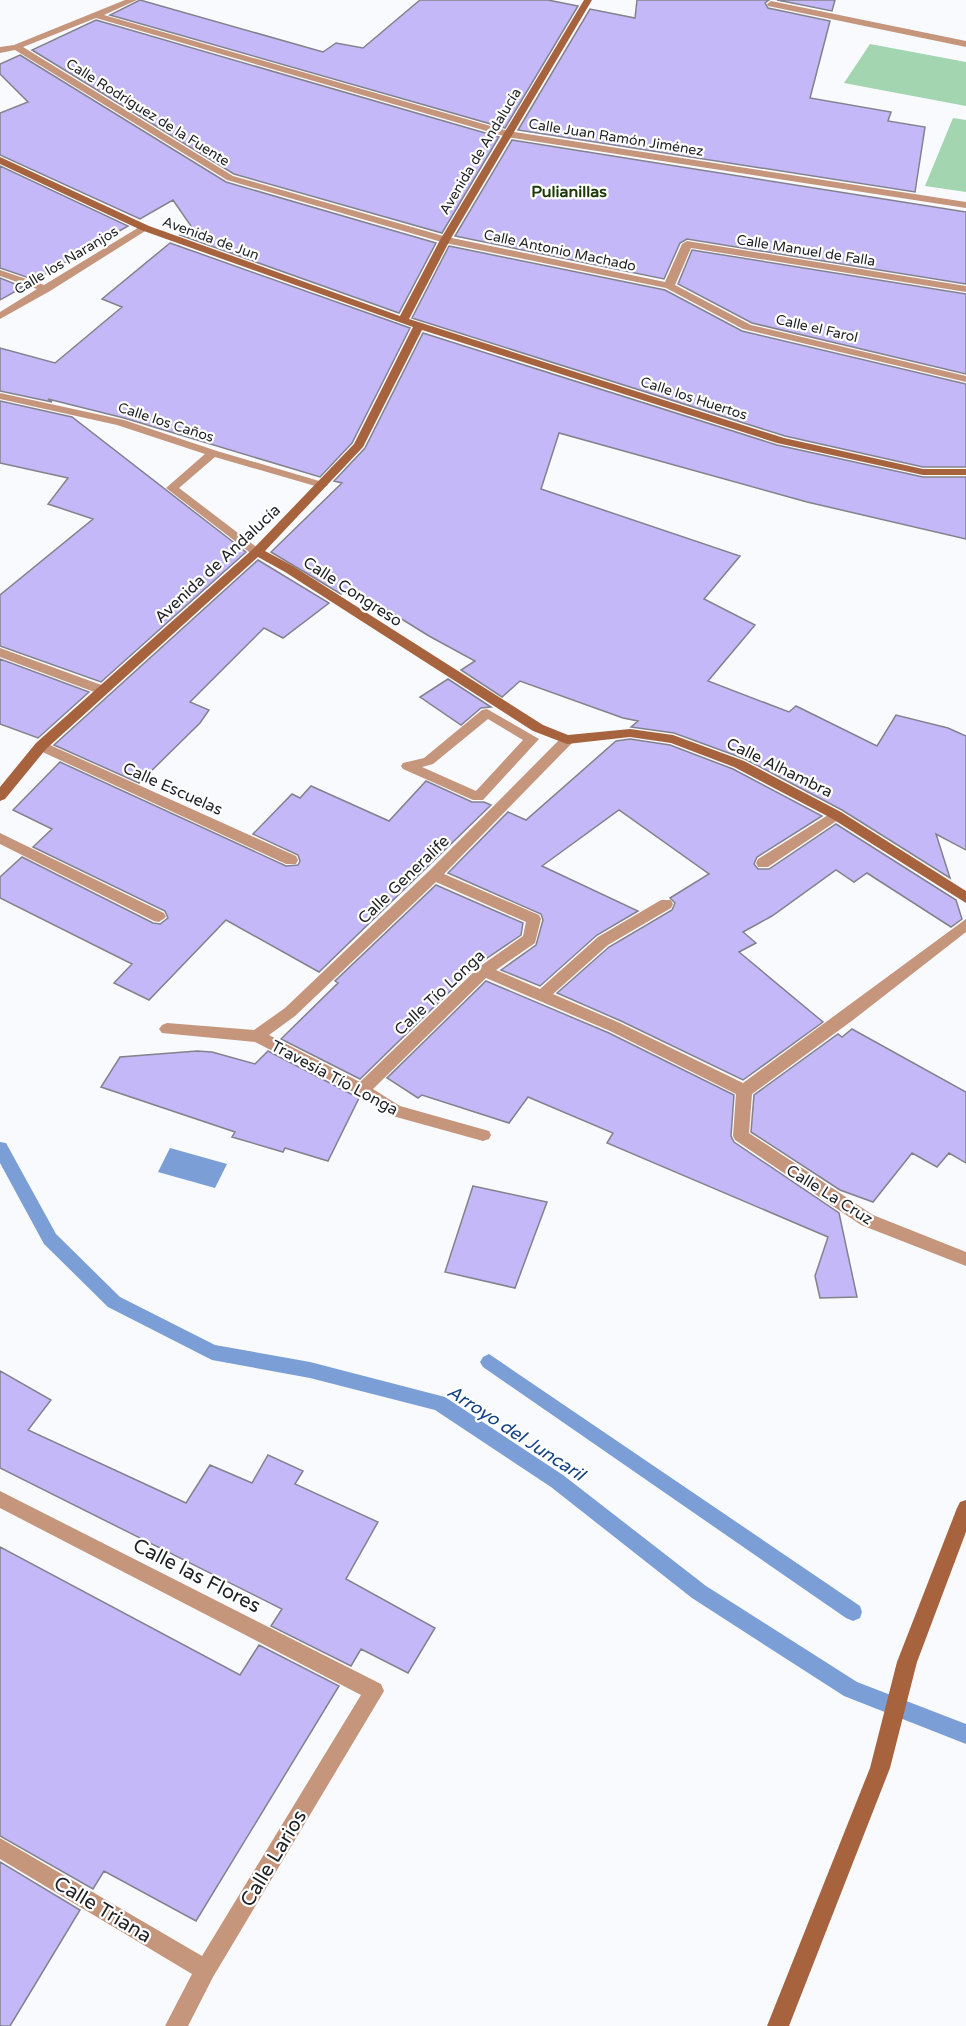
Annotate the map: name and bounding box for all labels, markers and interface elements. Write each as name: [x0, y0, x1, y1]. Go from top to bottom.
street label: Calle Rodríguez de la Fuente: [63, 55, 233, 170]
street label: Avenida de Andalucía: [436, 85, 525, 218]
street label: Calle Juan Ramón Jiménez: [527, 115, 705, 160]
district label: Pulianillas: [531, 182, 607, 202]
street label: Avenida de Jun: [160, 213, 261, 264]
street label: Calle los Naranjos: [11, 223, 122, 298]
street label: Calle Antonio Machado: [482, 226, 638, 275]
street label: Calle Manuel de Falla: [735, 231, 876, 270]
street label: Calle el Farol: [774, 311, 860, 346]
street label: Calle los Huertos: [638, 373, 750, 424]
street label: Calle los Caños: [116, 399, 216, 446]
street label: Avenida de Andalucía: [151, 500, 285, 627]
street label: Calle Congreso: [299, 552, 406, 631]
street label: Calle Alhambra: [723, 734, 836, 802]
street label: Calle Escuelas: [120, 758, 226, 820]
street label: Calle Generalife: [354, 831, 453, 928]
street label: Calle Tío Longa: [390, 946, 489, 1040]
street label: Travesía Tío Longa: [267, 1036, 402, 1120]
street label: Calle La Cruz: [782, 1160, 877, 1229]
water label: Arroyo del Juncaril: [443, 1380, 591, 1487]
street label: Calle las Flores: [129, 1533, 264, 1618]
street label: Calle Larios: [236, 1806, 312, 1911]
street label: Calle Triana: [49, 1871, 156, 1948]

